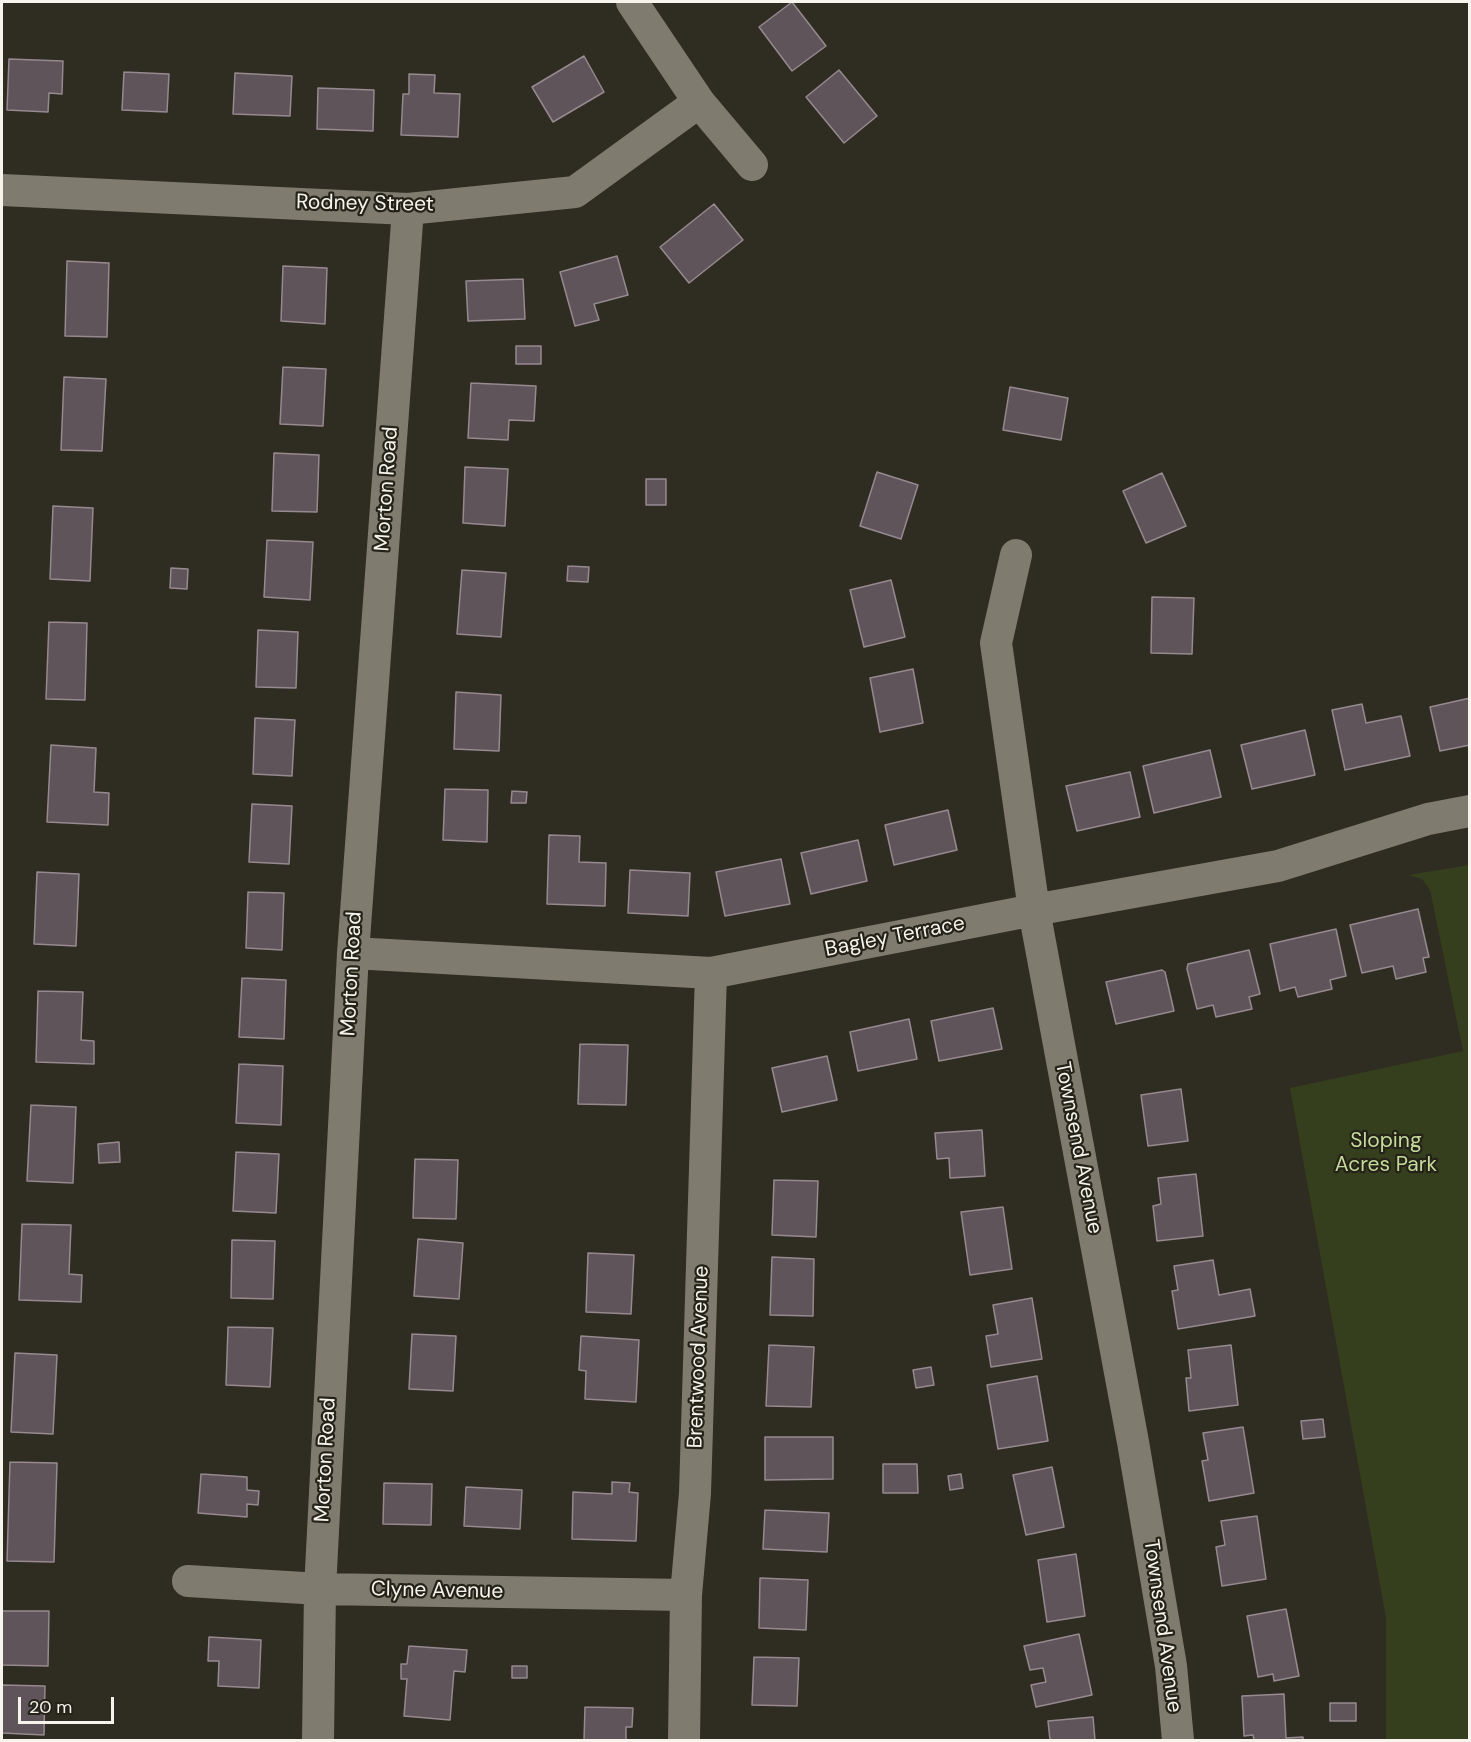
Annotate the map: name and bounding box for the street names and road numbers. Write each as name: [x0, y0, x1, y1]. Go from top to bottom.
street label: Rodney Street: [296, 190, 434, 218]
street label: Morton Road: [370, 426, 404, 552]
street label: Morton Road: [336, 911, 368, 1037]
street label: Bagley Terrace: [823, 911, 967, 963]
street label: Townsend Avenue: [1049, 1060, 1107, 1236]
street label: Brentwood Avenue: [683, 1265, 715, 1449]
street label: Morton Road: [310, 1397, 342, 1523]
street label: Townsend Avenue: [1137, 1538, 1187, 1714]
street label: Clyne Avenue: [371, 1577, 503, 1605]

